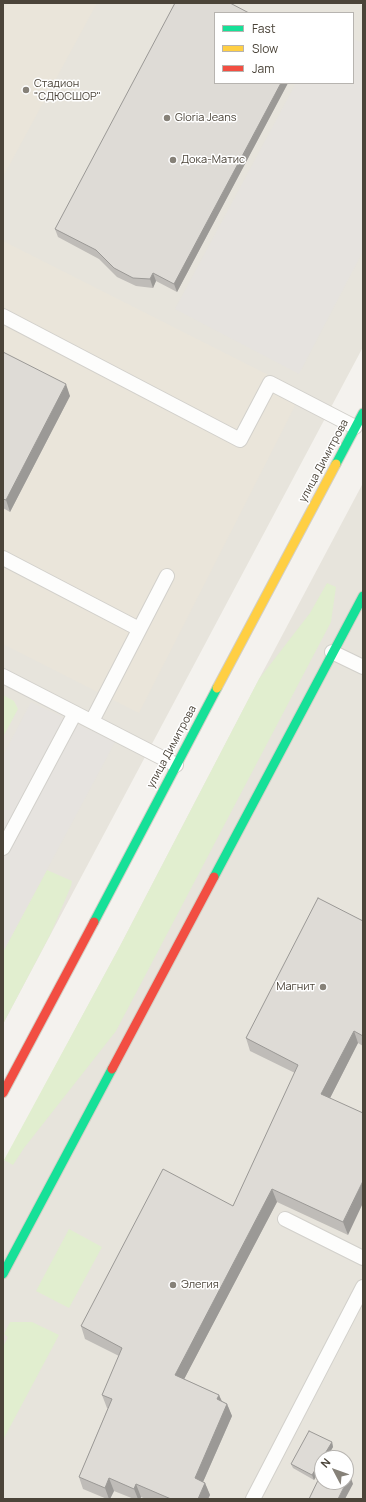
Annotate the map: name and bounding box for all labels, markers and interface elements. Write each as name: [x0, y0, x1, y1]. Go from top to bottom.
legend: [214, 12, 354, 84]
text: Fast: [252, 20, 276, 37]
text: Slow: [252, 40, 278, 57]
text: Jam: [252, 60, 274, 77]
place label: Стадион "СДЮСШОР": [34, 77, 101, 103]
marker: Стадион "СДЮСШОР": [21, 85, 31, 95]
place label: Gloria Jeans: [175, 111, 237, 125]
marker: Gloria Jeans: [162, 113, 172, 123]
place label: Дока-Матис: [181, 153, 245, 167]
marker: Дока-Матис: [168, 155, 178, 165]
street label: улица Димитрова: [297, 417, 351, 505]
street label: улица Димитрова: [145, 703, 199, 791]
place label: Магнит: [276, 980, 315, 994]
marker: Магнит: [318, 982, 328, 992]
place label: Элегия: [181, 1278, 219, 1292]
marker: Элегия: [168, 1280, 178, 1290]
north arrow: [314, 1450, 354, 1490]
text: N: [317, 1455, 334, 1470]

